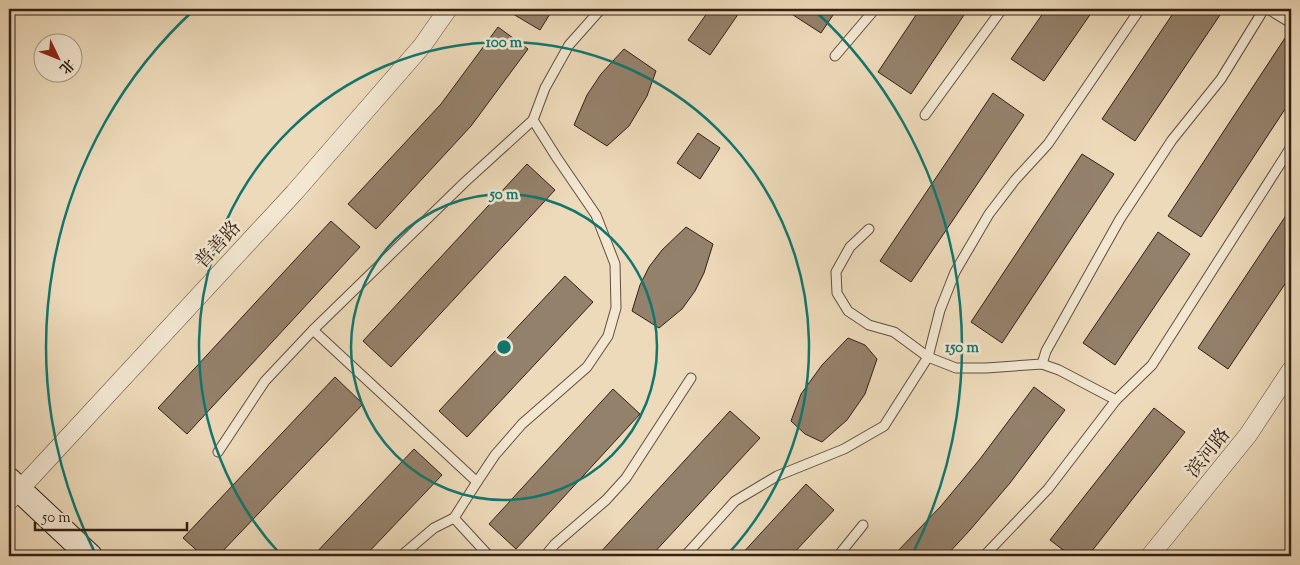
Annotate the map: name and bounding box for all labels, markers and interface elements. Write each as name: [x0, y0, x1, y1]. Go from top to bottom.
north arrow: [32, 32, 82, 82]
text: 100 m: [486, 33, 523, 54]
text: 北: [54, 54, 78, 77]
text: 50 m: [489, 185, 519, 206]
street label: 普善路: [190, 216, 248, 276]
centre of rings: [495, 338, 513, 356]
text: 150 m: [945, 338, 979, 359]
street label: 滨河路: [1181, 423, 1237, 484]
scale bar: [35, 500, 188, 532]
text: 50 m: [41, 508, 71, 529]

